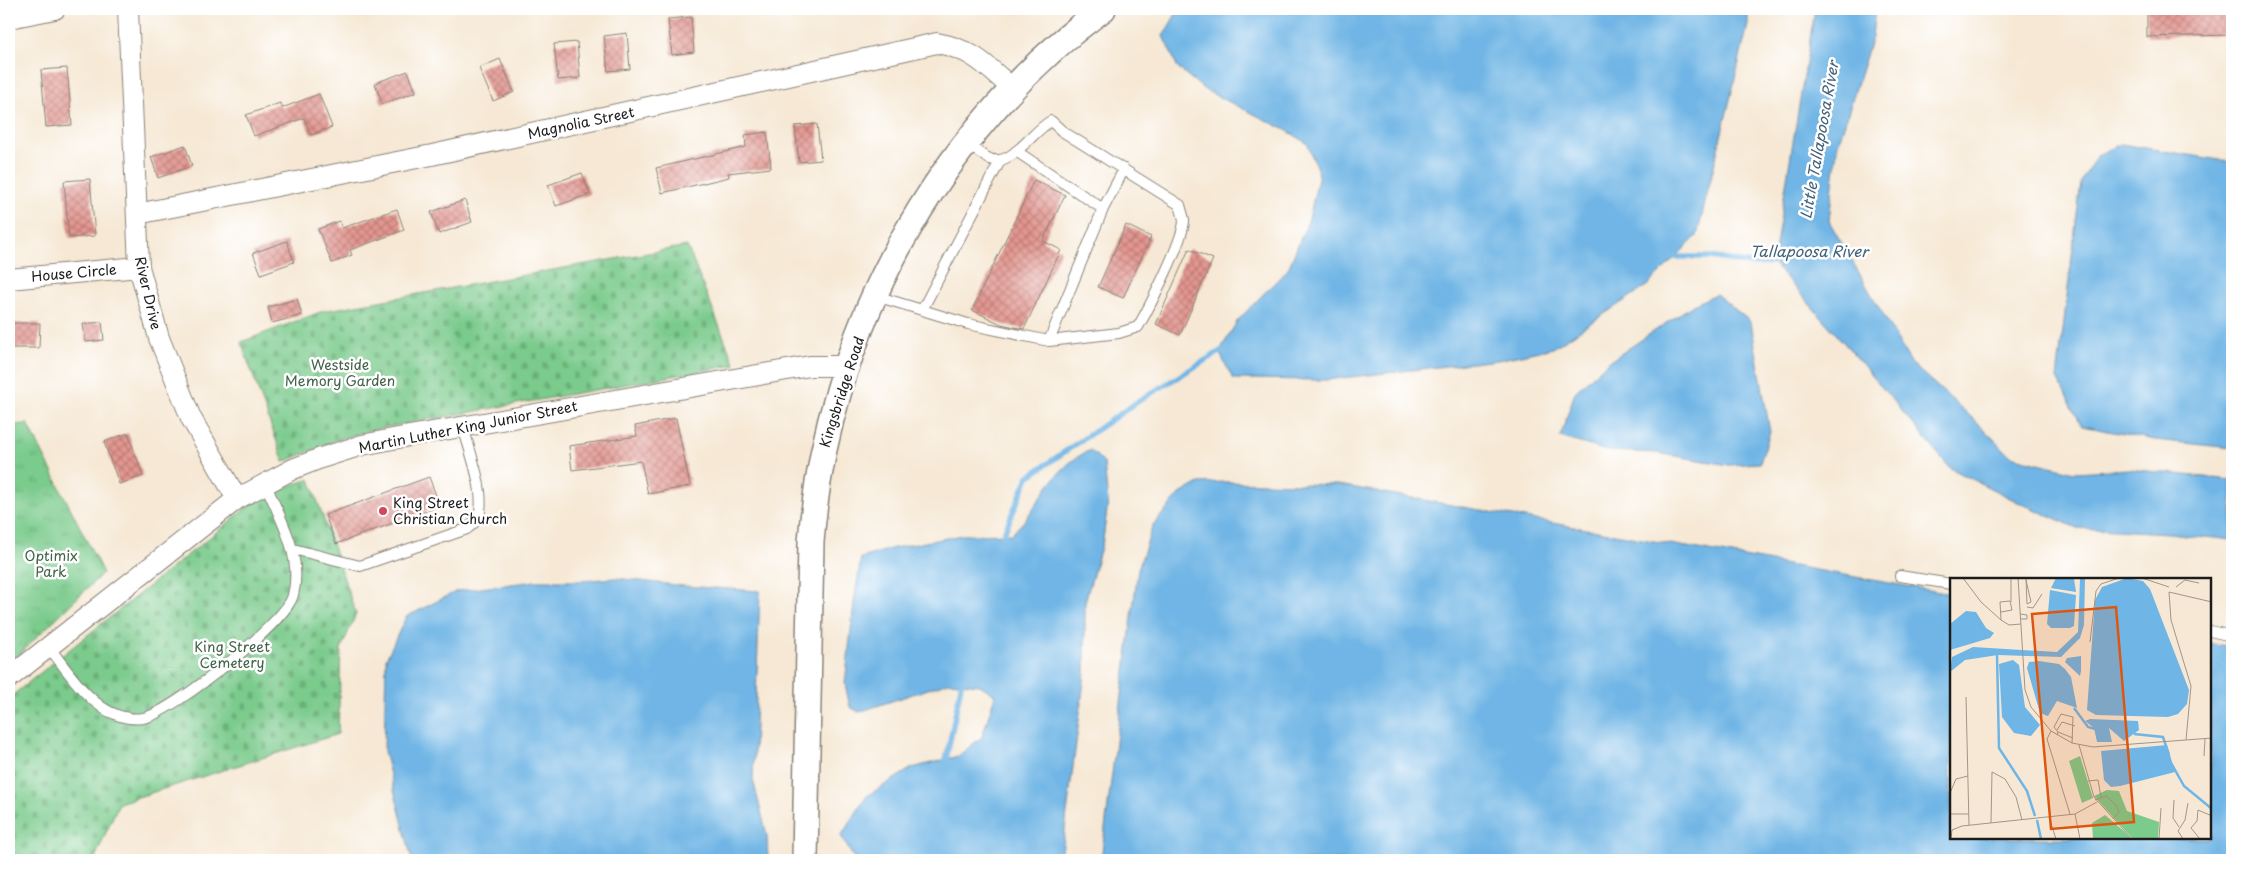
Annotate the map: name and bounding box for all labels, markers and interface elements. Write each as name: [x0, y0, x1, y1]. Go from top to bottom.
water label: Little Tallapoosa River: [1793, 57, 1844, 220]
street label: Magnolia Street: [526, 101, 636, 144]
water label: Tallapoosa River: [1750, 239, 1870, 262]
street label: River Drive: [130, 254, 167, 332]
street label: House Circle: [30, 258, 118, 287]
street label: Kingsbridge Road: [814, 334, 869, 450]
park label: Westside Memory Garden: [285, 354, 395, 391]
street label: Martin Luther King Junior Street: [357, 395, 579, 458]
place label: King Street Christian Church: [393, 492, 507, 529]
marker: King Street Christian Church: [377, 505, 389, 517]
park label: Optimix Park: [24, 545, 78, 582]
inset map: [1950, 578, 2211, 839]
park label: King Street Cemetery: [194, 636, 270, 673]

